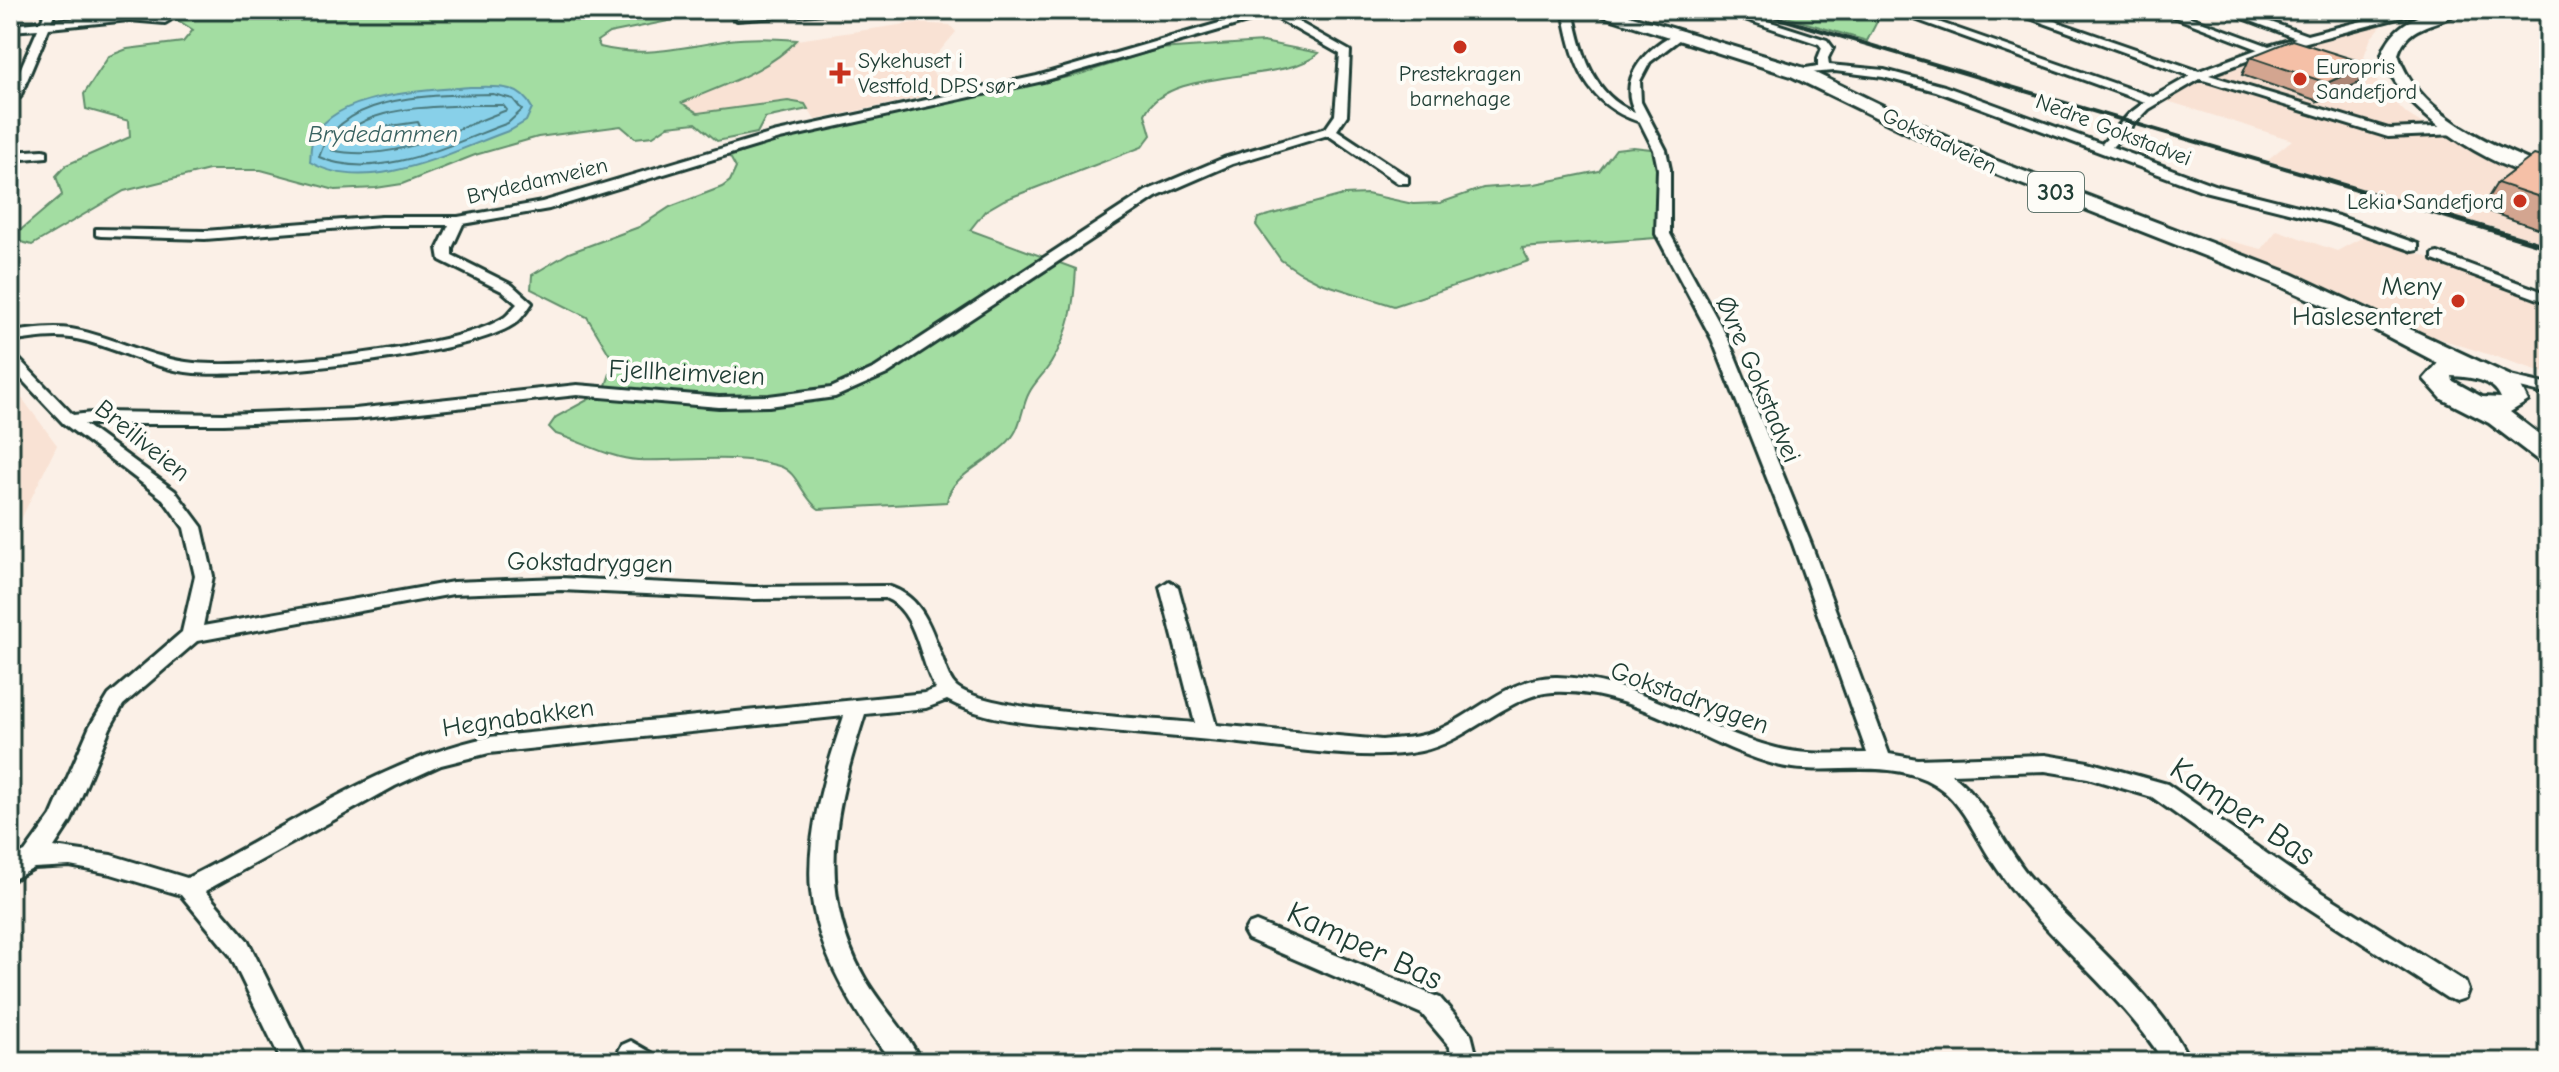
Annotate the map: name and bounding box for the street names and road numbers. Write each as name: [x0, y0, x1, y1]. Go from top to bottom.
street label: Nedre Gokstadvei: [2032, 88, 2195, 172]
street label: Gokstadveien: [1878, 102, 2001, 180]
street label: Brydedamveien: [464, 152, 610, 210]
road number: 303: [2028, 172, 2084, 212]
street label: Øvre Gokstadvei: [1710, 292, 1807, 467]
street label: Fjellheimveien: [608, 354, 766, 392]
street label: Breiliveien: [89, 394, 196, 488]
street label: Gokstadryggen: [507, 547, 673, 579]
street label: Gokstadryggen: [1606, 655, 1773, 740]
street label: Hegnabakken: [440, 693, 596, 743]
street label: Kamper Bas: [2163, 749, 2322, 873]
street label: Kamper Bas: [1281, 893, 1448, 998]

